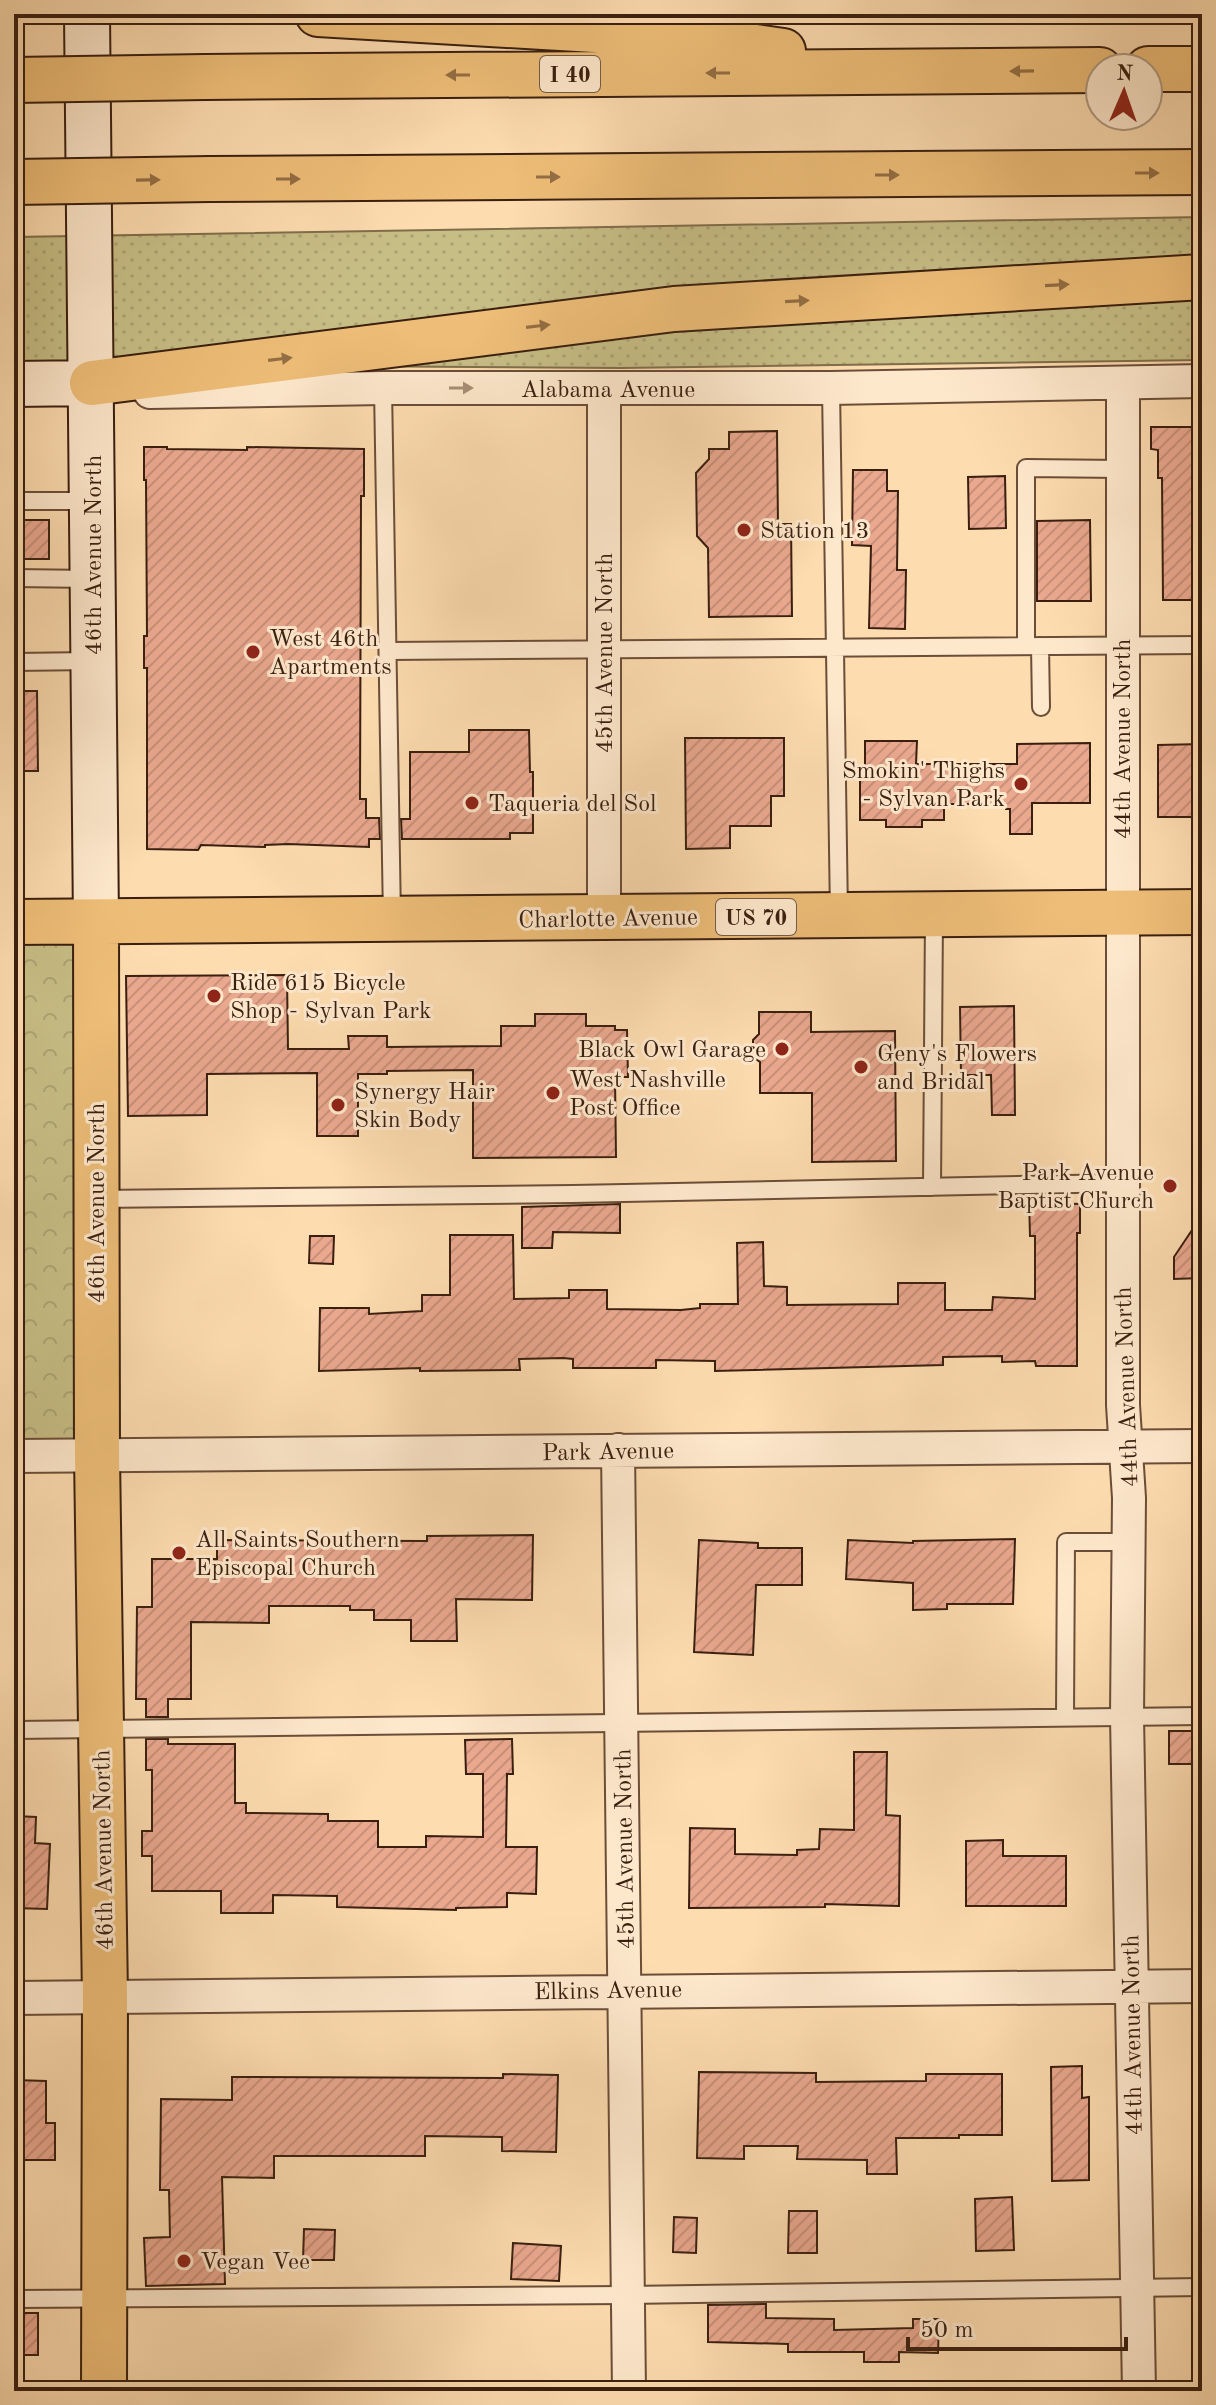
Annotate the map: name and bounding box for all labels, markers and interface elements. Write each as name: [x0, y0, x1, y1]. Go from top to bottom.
north arrow: [1084, 52, 1164, 132]
road number: I 40: [540, 56, 600, 92]
text: N: [1116, 63, 1134, 85]
one-way arrow: [1009, 65, 1034, 77]
one-way arrow: [705, 67, 730, 79]
one-way arrow: [445, 69, 470, 81]
one-way arrow: [1135, 166, 1160, 179]
one-way arrow: [875, 168, 900, 181]
one-way arrow: [536, 171, 561, 183]
one-way arrow: [276, 173, 301, 185]
one-way arrow: [136, 174, 161, 186]
one-way arrow: [1044, 279, 1070, 292]
one-way arrow: [785, 294, 810, 307]
one-way arrow: [526, 319, 551, 332]
one-way arrow: [268, 352, 293, 365]
street label: Alabama Avenue: [521, 379, 695, 403]
one-way arrow: [449, 382, 474, 394]
street label: 46th Avenue North: [83, 455, 107, 655]
place label: Station 13: [760, 520, 869, 544]
marker: Station 13: [735, 521, 753, 539]
street label: 45th Avenue North: [594, 553, 618, 753]
place label: West 46th Apartments: [269, 628, 392, 680]
street label: 44th Avenue North: [1112, 639, 1136, 839]
marker: West 46th Apartments: [244, 643, 262, 661]
place label: Smokin' Thighs - Sylvan Park: [842, 760, 1005, 812]
marker: Smokin' Thighs - Sylvan Park: [1012, 775, 1030, 793]
place label: Taqueria del Sol: [488, 793, 657, 817]
marker: Taqueria del Sol: [463, 794, 481, 812]
road number: US 70: [716, 899, 796, 935]
street label: Charlotte Avenue: [518, 906, 698, 934]
place label: Ride 615 Bicycle Shop - Sylvan Park: [230, 972, 432, 1024]
marker: Ride 615 Bicycle Shop - Sylvan Park: [205, 987, 223, 1005]
place label: Black Owl Garage: [578, 1039, 766, 1063]
marker: Black Owl Garage: [773, 1040, 791, 1058]
place label: Geny's Flowers and Bridal: [877, 1043, 1037, 1095]
marker: Geny's Flowers and Bridal: [852, 1058, 870, 1076]
place label: West Nashville Post Office: [569, 1069, 726, 1121]
place label: Synergy Hair Skin Body: [354, 1081, 495, 1133]
marker: West Nashville Post Office: [544, 1084, 562, 1102]
marker: Synergy Hair Skin Body: [329, 1096, 347, 1114]
street label: 46th Avenue North: [86, 1103, 110, 1303]
place label: Park Avenue Baptist Church: [997, 1162, 1154, 1214]
marker: Park Avenue Baptist Church: [1161, 1177, 1179, 1195]
street label: 44th Avenue North: [1113, 1286, 1143, 1488]
street label: Park Avenue: [542, 1440, 674, 1466]
place label: All Saints Southern Episcopal Church: [195, 1529, 400, 1581]
marker: All Saints Southern Episcopal Church: [170, 1544, 188, 1562]
street label: 45th Avenue North: [612, 1748, 640, 1949]
street label: 46th Avenue North: [91, 1749, 119, 1950]
street label: 44th Avenue North: [1120, 1934, 1148, 2135]
street label: Elkins Avenue: [534, 1979, 682, 2005]
place label: Vegan Vee: [200, 2251, 310, 2275]
marker: Vegan Vee: [175, 2252, 193, 2270]
scale bar: [908, 2301, 1126, 2351]
text: 50 m: [920, 2319, 974, 2343]

